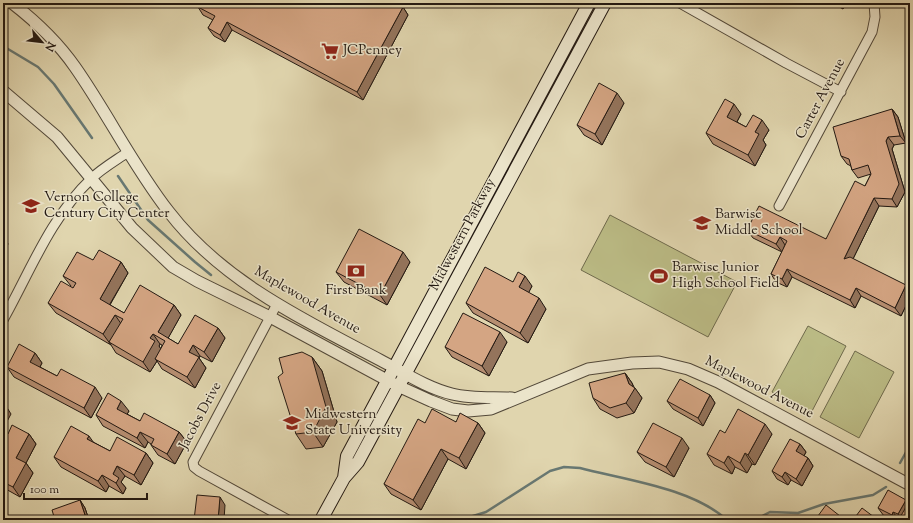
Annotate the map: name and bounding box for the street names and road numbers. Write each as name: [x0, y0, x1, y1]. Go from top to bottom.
street label: Carter Avenue: [791, 55, 851, 143]
street label: Midwestern Parkway: [425, 175, 501, 295]
street label: Maplewood Avenue: [250, 262, 364, 340]
street label: Maplewood Avenue: [701, 352, 817, 424]
street label: Jacobs Drive: [174, 379, 227, 454]

